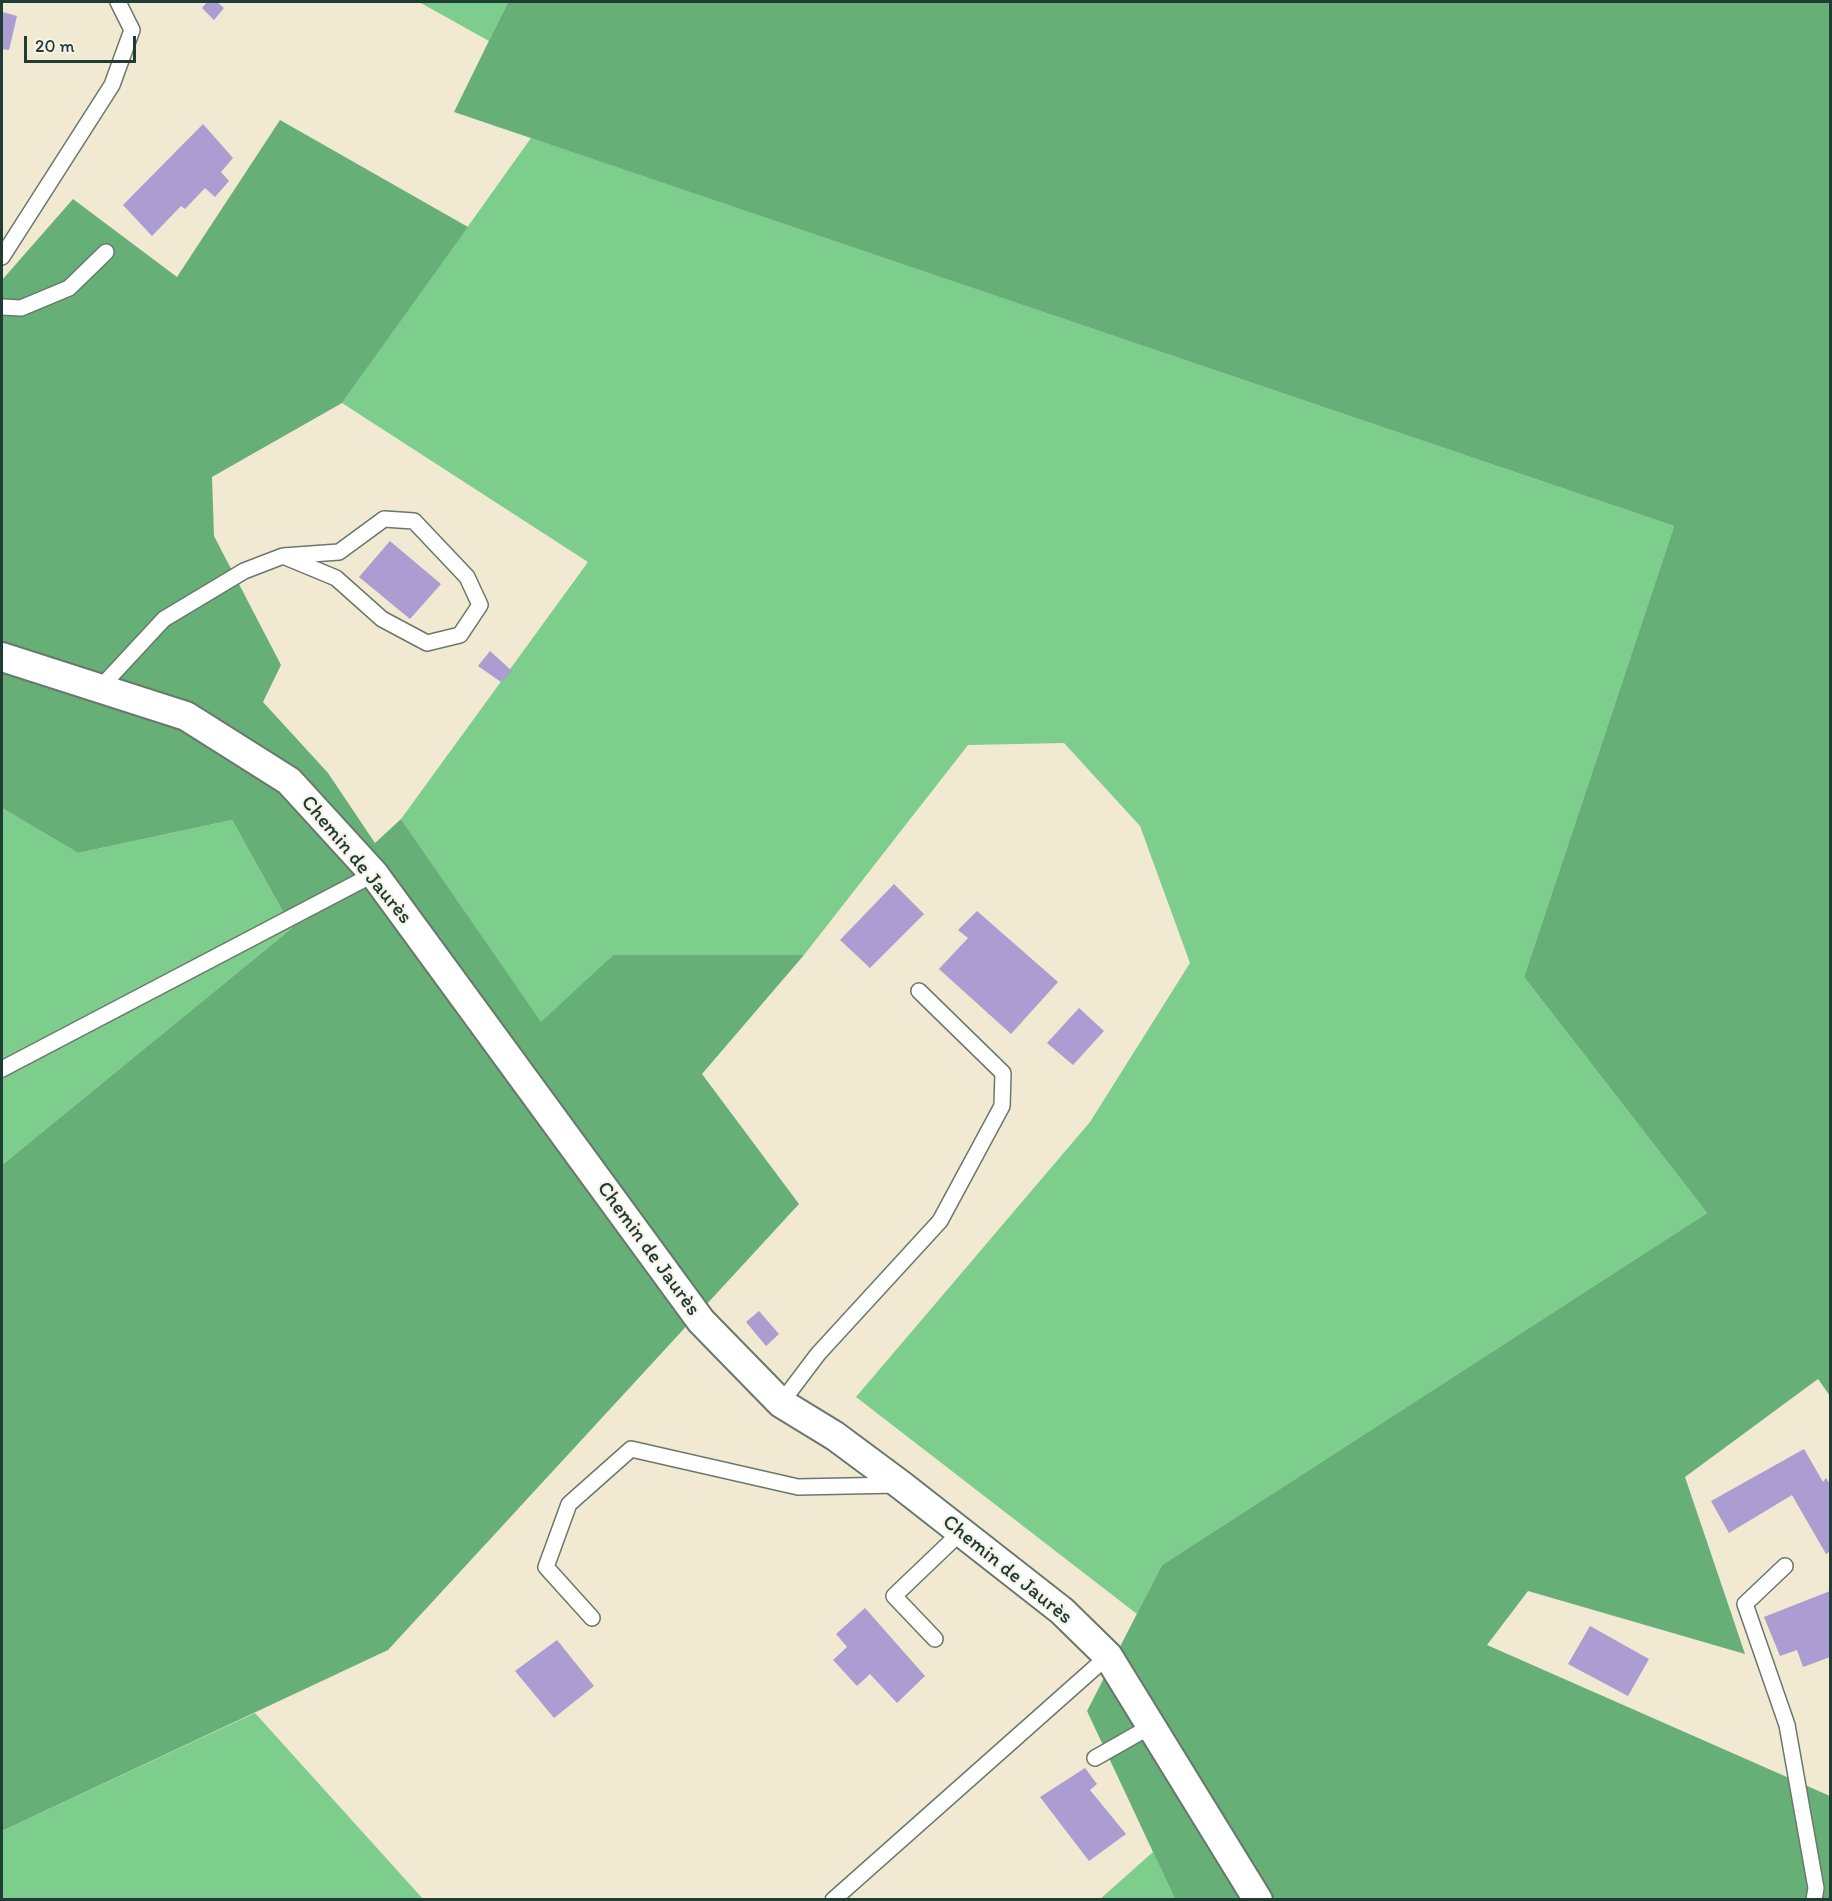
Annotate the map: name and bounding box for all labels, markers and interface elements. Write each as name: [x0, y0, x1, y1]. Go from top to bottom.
scale bar: [27, 24, 140, 62]
text: 20 m: [35, 35, 75, 57]
street label: Chemin de Jaurès: [295, 791, 417, 929]
street label: Chemin de Jaurès: [591, 1177, 705, 1321]
street label: Chemin de Jaurès: [937, 1510, 1077, 1630]

